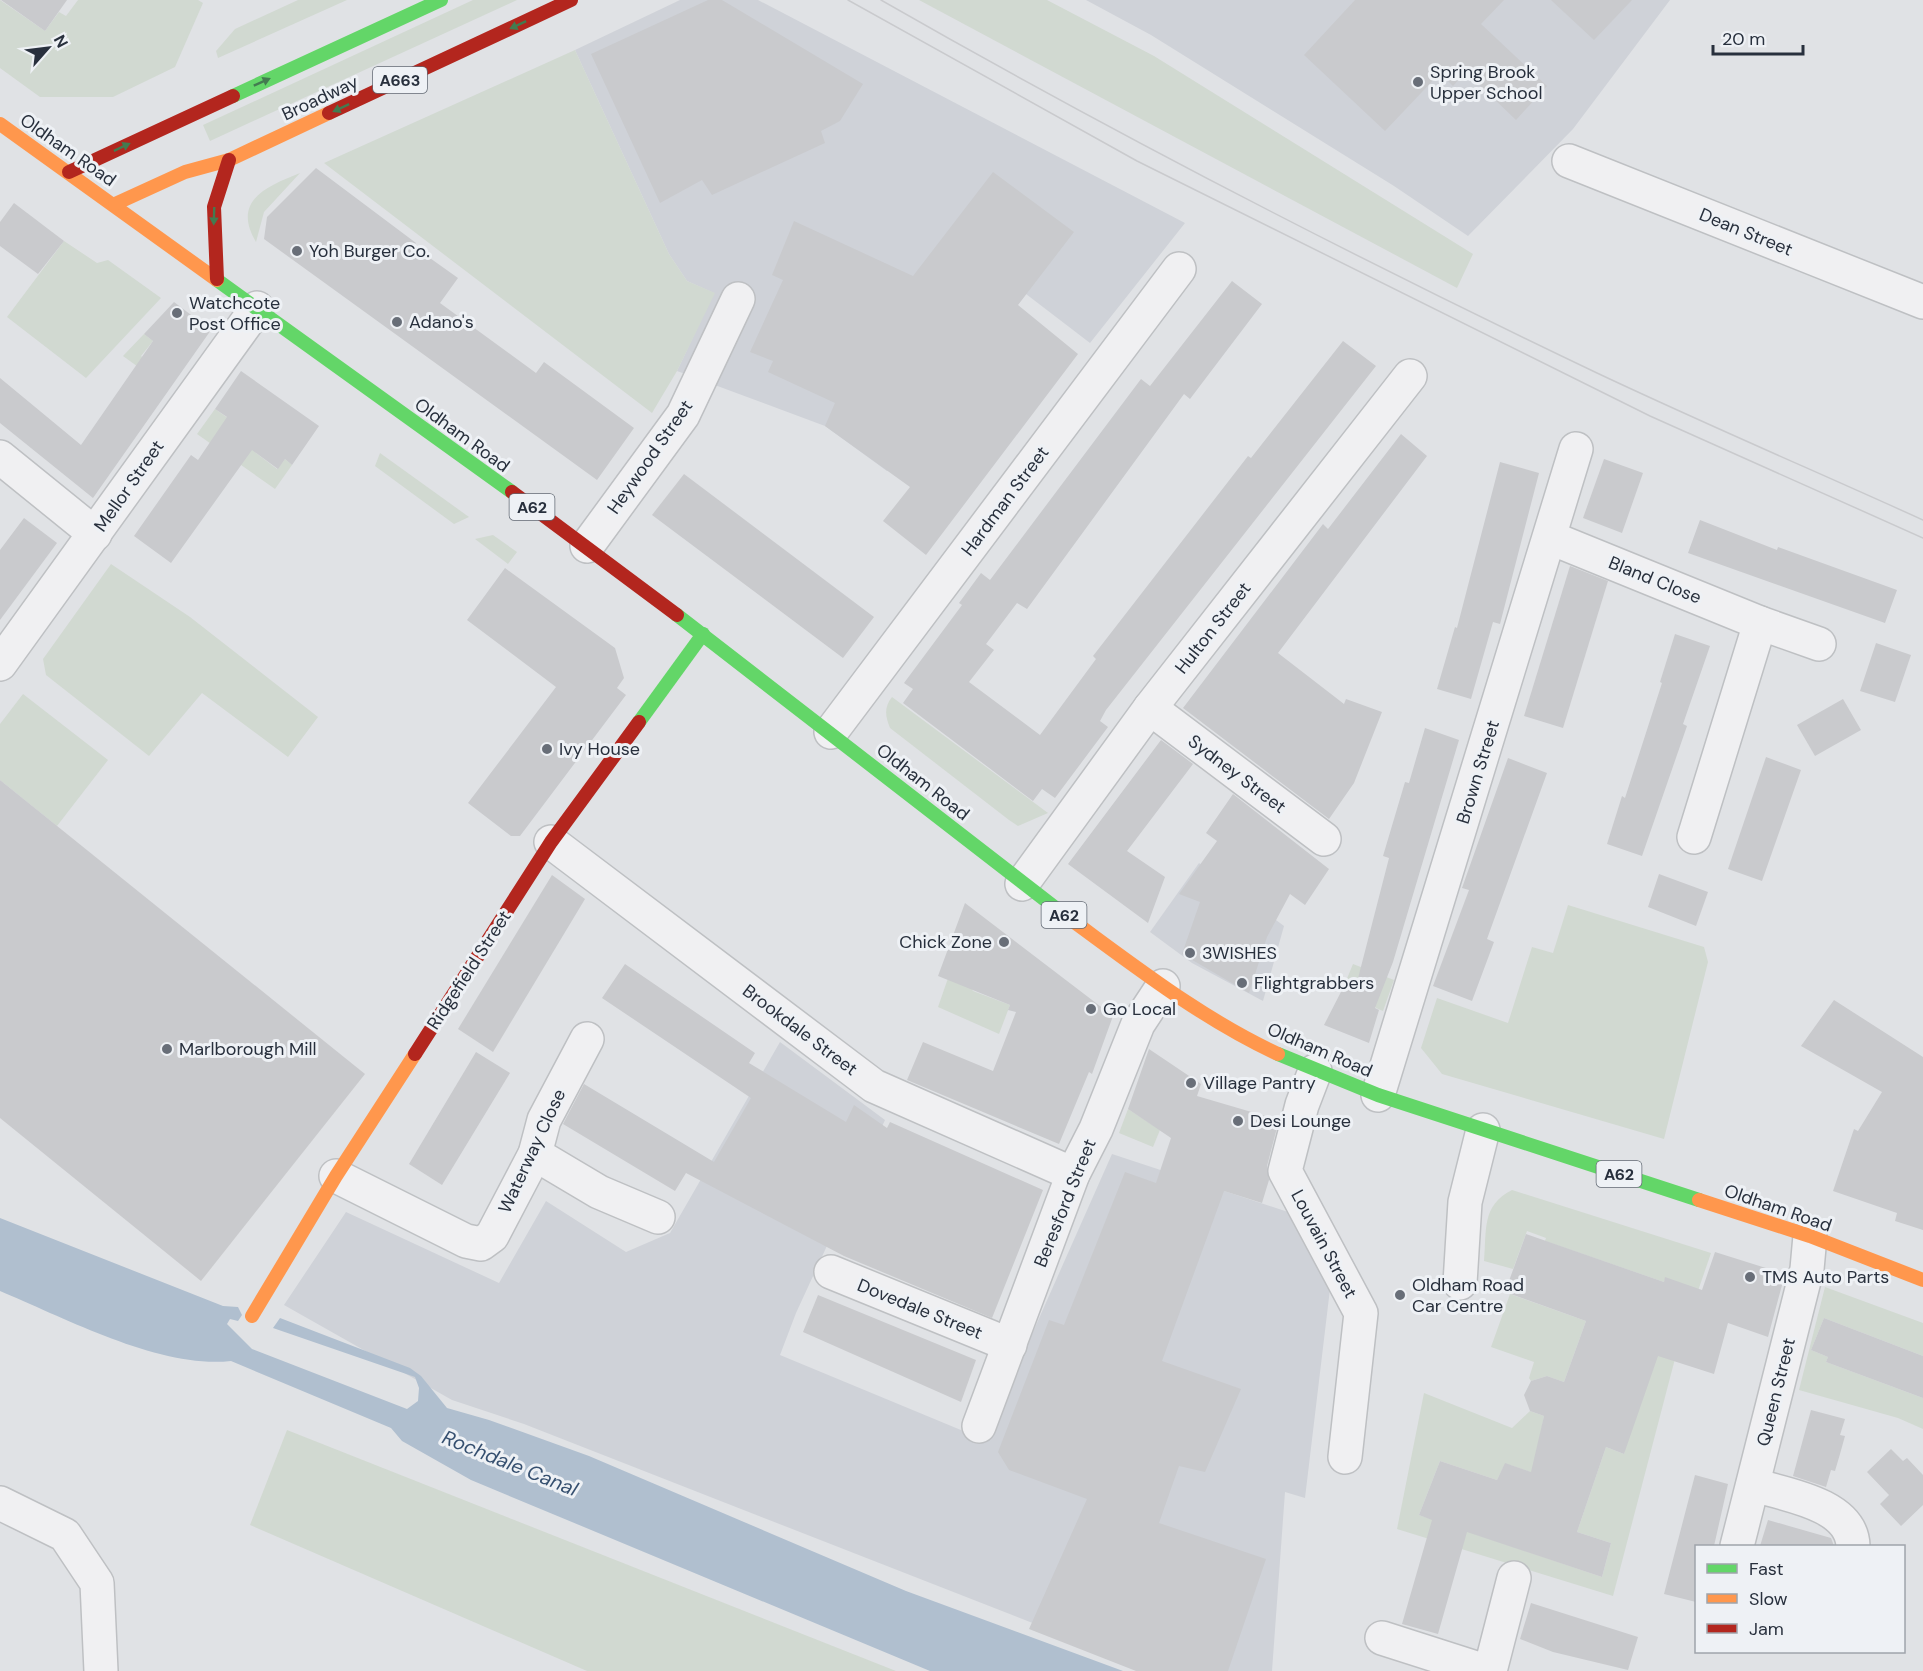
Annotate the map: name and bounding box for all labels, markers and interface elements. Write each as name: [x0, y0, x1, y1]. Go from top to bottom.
north arrow: [18, 18, 78, 78]
scale bar: [1713, 18, 1803, 56]
one-way arrow: [509, 20, 526, 29]
text: 20 m: [1722, 27, 1765, 51]
text: N: [49, 31, 73, 51]
place label: Spring Brook Upper School: [1430, 60, 1542, 105]
road number: A663: [373, 67, 427, 93]
street label: Broadway: [278, 70, 362, 126]
marker: Spring Brook Upper School: [1411, 75, 1425, 89]
one-way arrow: [254, 77, 271, 86]
one-way arrow: [333, 103, 350, 112]
street label: Oldham Road: [15, 108, 121, 192]
one-way arrow: [113, 142, 130, 151]
street label: Dean Street: [1696, 202, 1796, 262]
one-way arrow: [210, 207, 219, 226]
place label: Yoh Burger Co.: [309, 239, 430, 263]
marker: Yoh Burger Co.: [290, 244, 304, 258]
place label: Watchcote Post Office: [189, 291, 281, 336]
marker: Watchcote Post Office: [170, 306, 184, 320]
place label: Adano's: [409, 310, 474, 334]
marker: Adano's: [390, 315, 404, 329]
street label: Oldham Road: [410, 392, 514, 478]
street label: Heywood Street: [602, 395, 698, 519]
street label: Mellor Street: [89, 435, 169, 537]
street label: Hardman Street: [956, 441, 1054, 561]
road number: A62: [510, 494, 554, 520]
street label: Bland Close: [1605, 551, 1705, 609]
street label: Hulton Street: [1170, 577, 1256, 679]
street label: Brown Street: [1451, 717, 1505, 827]
street label: Sydney Street: [1183, 729, 1291, 819]
place label: Ivy House: [559, 737, 640, 761]
street label: Oldham Road: [871, 738, 975, 826]
marker: Ivy House: [540, 742, 554, 756]
road number: A62: [1042, 902, 1086, 928]
street label: Ridgefield Street: [421, 906, 517, 1034]
place label: Chick Zone: [899, 930, 992, 954]
marker: Chick Zone: [997, 935, 1011, 949]
place label: 3WISHES: [1202, 941, 1277, 965]
marker: 3WISHES: [1183, 946, 1197, 960]
place label: Flightgrabbers: [1254, 971, 1374, 995]
marker: Flightgrabbers: [1235, 976, 1249, 990]
street label: Brookdale Street: [738, 979, 862, 1081]
place label: Go Local: [1103, 997, 1176, 1021]
marker: Go Local: [1084, 1002, 1098, 1016]
street label: Oldham Road: [1264, 1017, 1376, 1083]
place label: Marlborough Mill: [179, 1037, 317, 1061]
marker: Marlborough Mill: [160, 1042, 174, 1056]
place label: Village Pantry: [1203, 1071, 1316, 1095]
marker: Village Pantry: [1184, 1076, 1198, 1090]
street label: Waterway Close: [493, 1085, 571, 1217]
place label: Desi Lounge: [1250, 1109, 1351, 1133]
marker: Desi Lounge: [1231, 1114, 1245, 1128]
street label: Beresford Street: [1028, 1135, 1102, 1271]
road number: A62: [1596, 1161, 1642, 1187]
street label: Oldham Road: [1721, 1178, 1835, 1238]
street label: Louvain Street: [1285, 1186, 1363, 1302]
place label: TMS Auto Parts: [1762, 1265, 1889, 1289]
marker: TMS Auto Parts: [1743, 1270, 1757, 1284]
street label: Dovedale Street: [854, 1273, 986, 1345]
place label: Oldham Road Car Centre: [1412, 1273, 1524, 1318]
marker: Oldham Road Car Centre: [1393, 1288, 1407, 1302]
street label: Queen Street: [1751, 1335, 1801, 1449]
water label: Rochdale Canal: [438, 1424, 582, 1502]
legend: [1695, 1545, 1905, 1653]
text: Fast: [1749, 1557, 1784, 1581]
text: Slow: [1749, 1587, 1788, 1611]
text: Jam: [1749, 1617, 1784, 1641]

